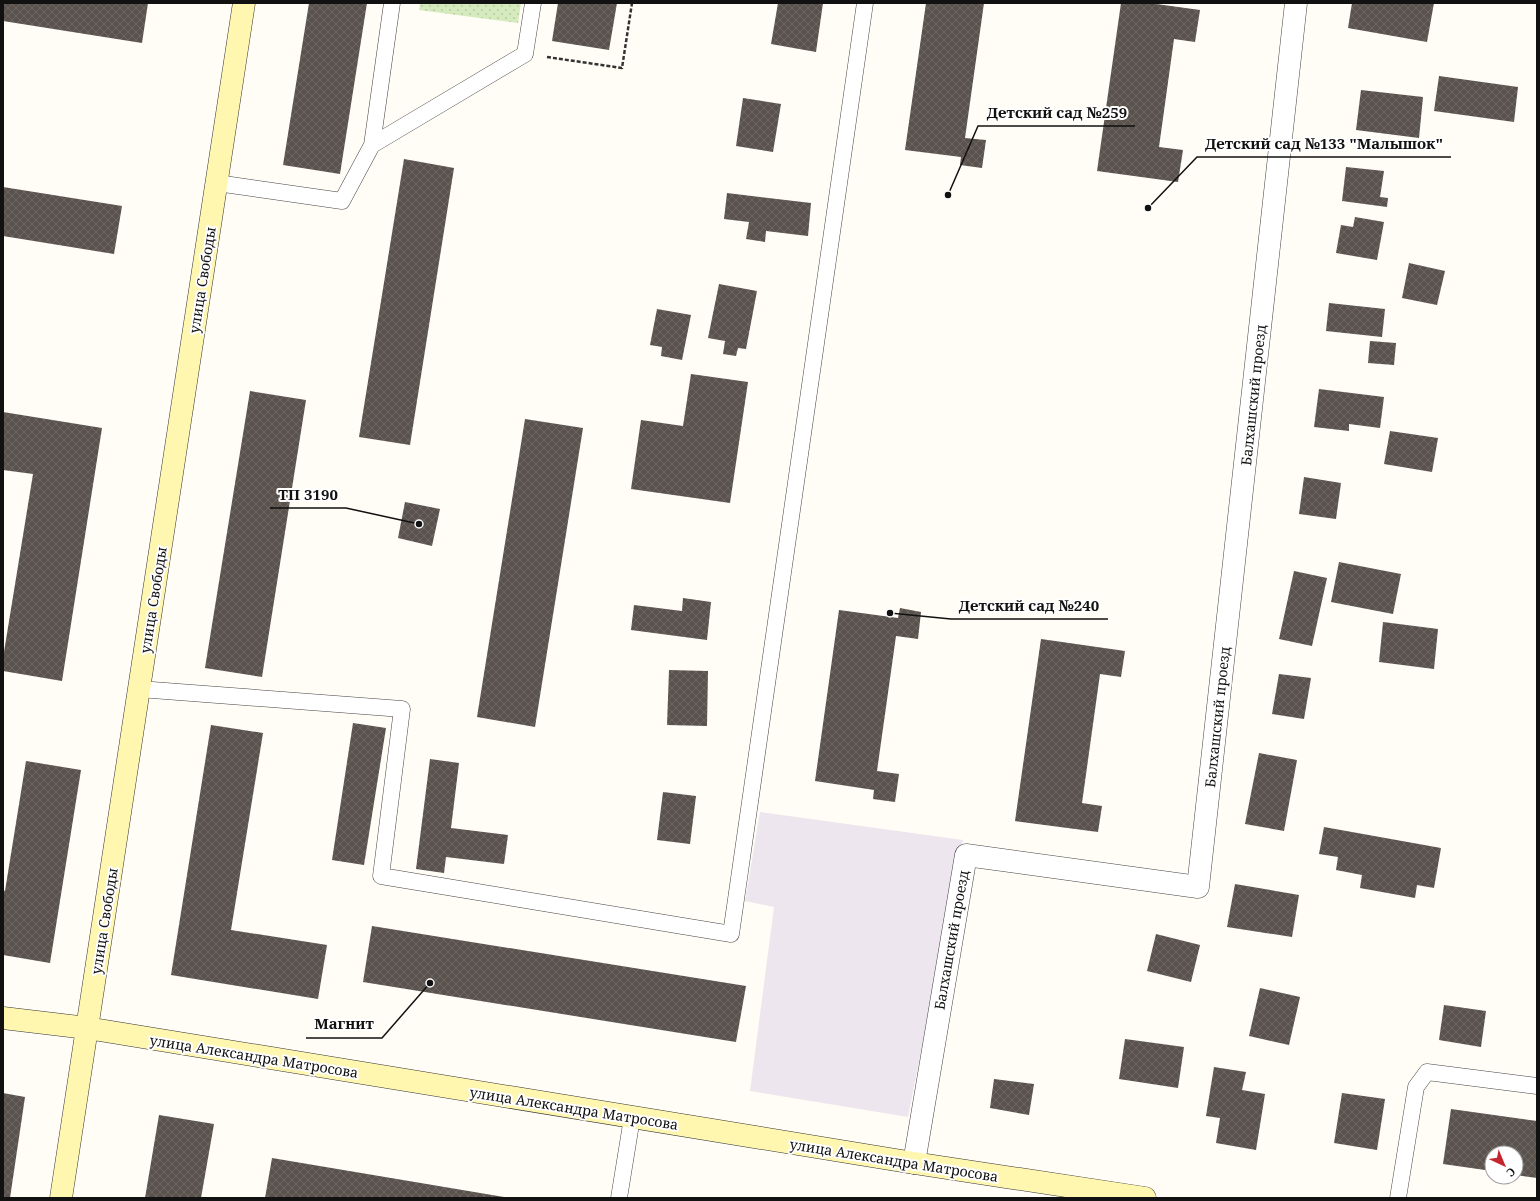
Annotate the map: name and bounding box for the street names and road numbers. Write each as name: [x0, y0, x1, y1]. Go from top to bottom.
street label: улица Свободы: [184, 225, 220, 335]
street label: Балхашский проезд: [1236, 323, 1270, 466]
street label: улица Свободы: [135, 545, 171, 655]
street label: Балхашский проезд: [1200, 645, 1234, 788]
street label: улица Свободы: [86, 866, 122, 976]
street label: Балхашский проезд: [929, 868, 973, 1011]
street label: улица Александра Матросова: [148, 1030, 360, 1082]
street label: улица Александра Матросова: [468, 1082, 680, 1134]
street label: улица Александра Матросова: [788, 1134, 1000, 1186]

